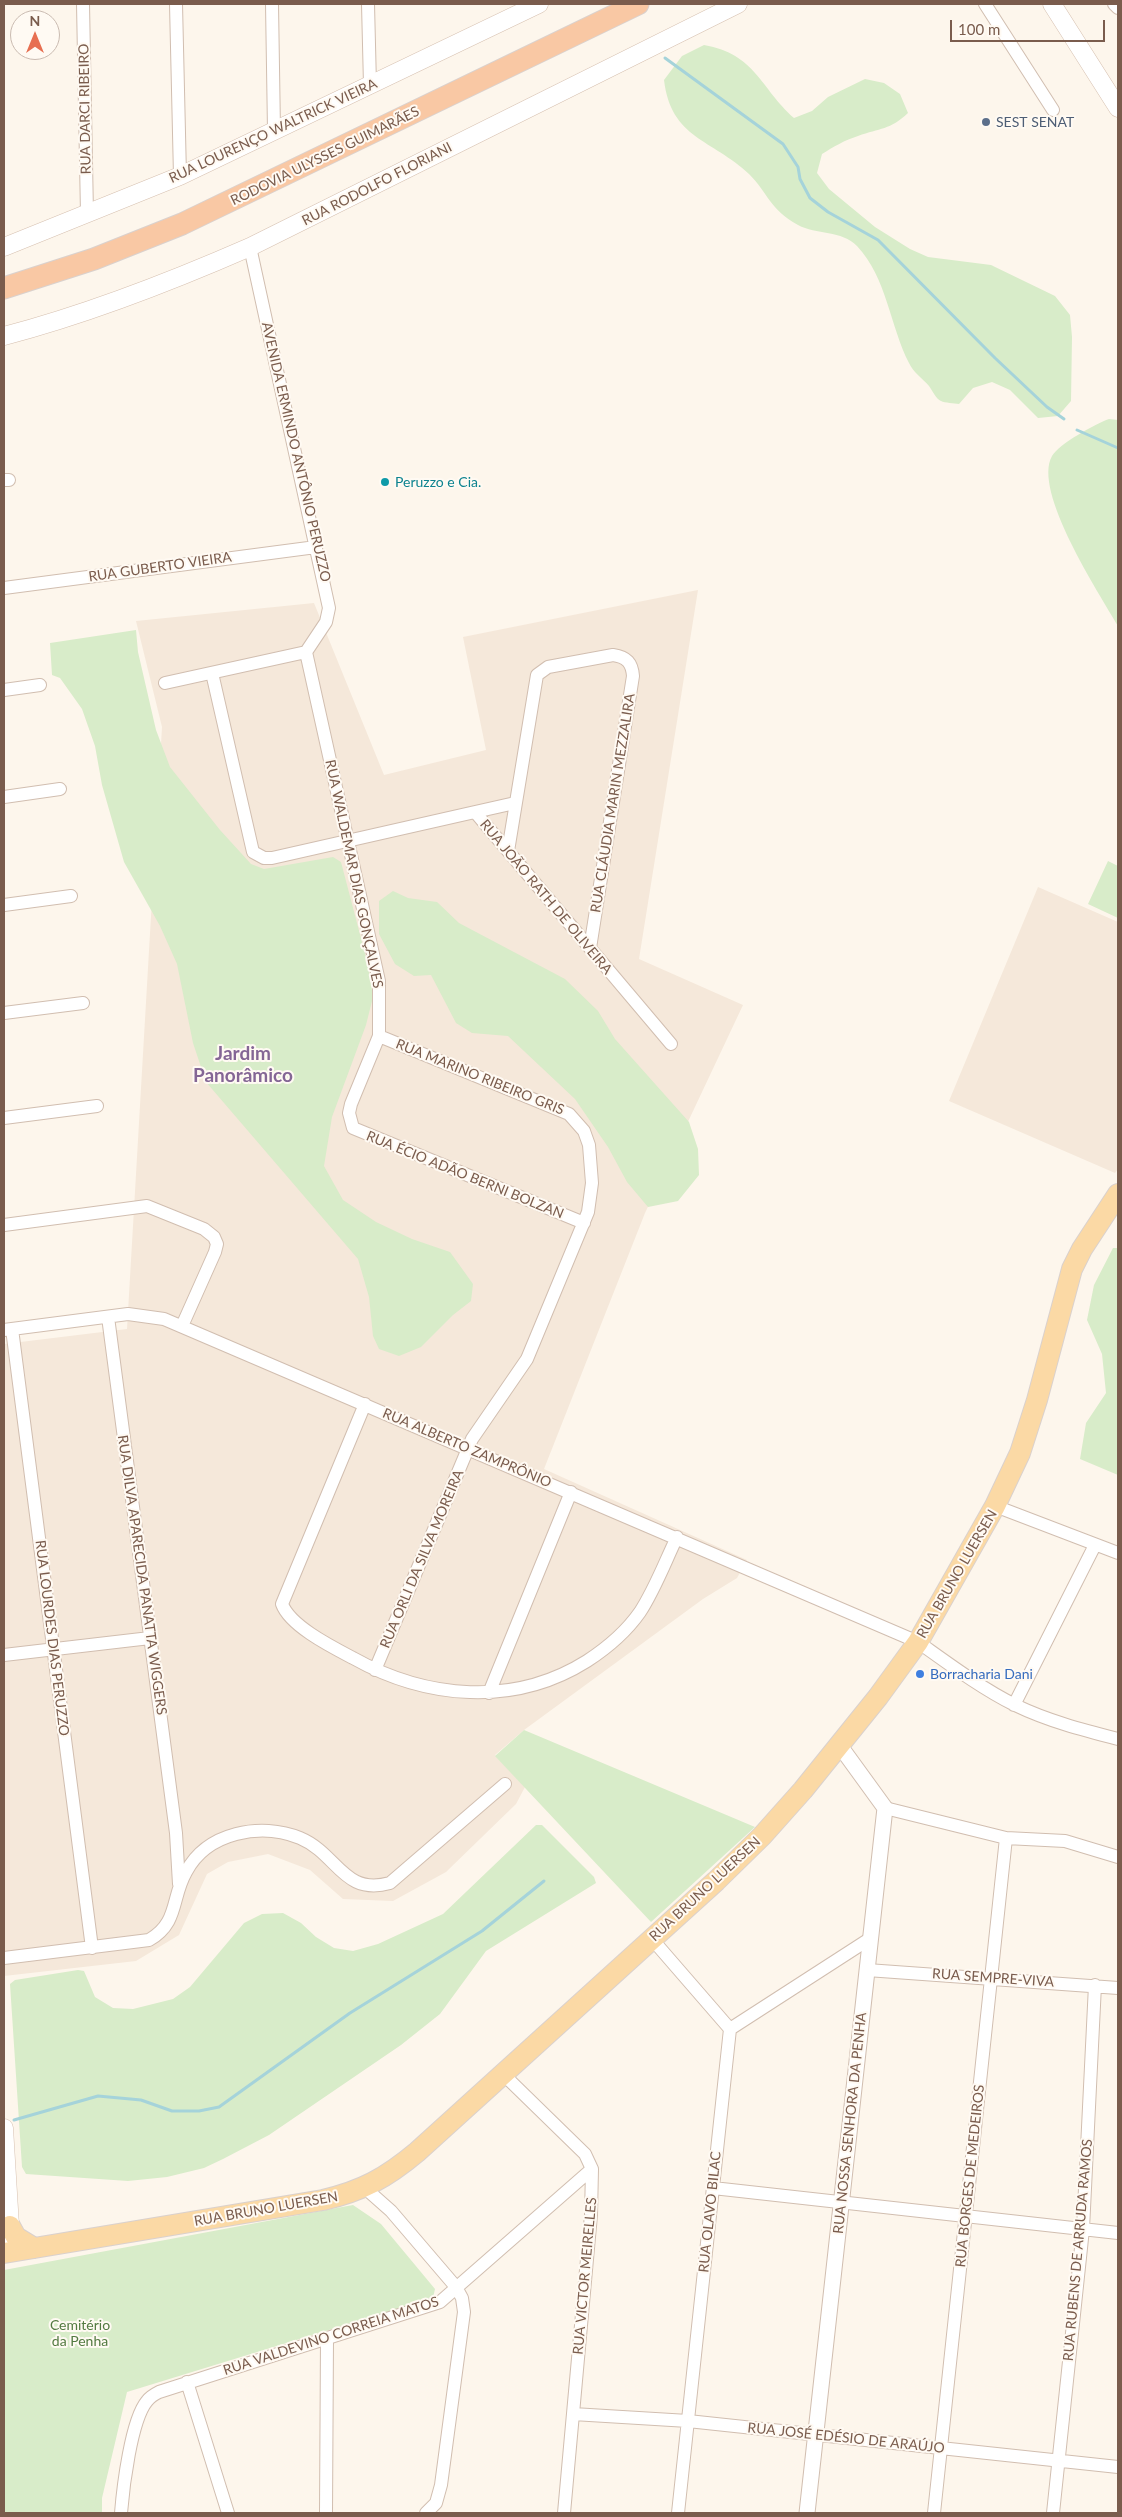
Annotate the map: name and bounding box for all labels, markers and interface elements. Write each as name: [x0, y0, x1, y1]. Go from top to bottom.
north arrow: [10, 10, 60, 60]
scale bar: [952, 10, 1107, 42]
text: N: [30, 12, 40, 29]
text: 100 m: [958, 20, 1000, 38]
street label: RUA DARCI RIBEIRO: [75, 43, 95, 175]
street label: RUA LOURENÇO WALTRICK VIEIRA: [166, 75, 380, 187]
street label: RODOVIA ULYSSES GUIMARÃES: [228, 103, 422, 209]
place label: SEST SENAT: [996, 114, 1074, 130]
marker: SEST SENAT: [980, 116, 992, 128]
street label: RUA RODOLFO FLORIANI: [299, 139, 455, 229]
street label: AVENIDA ERMINDO ANTÔNIO PERUZZO: [258, 320, 334, 584]
place label: Peruzzo e Cia.: [395, 474, 481, 490]
marker: Peruzzo e Cia.: [379, 476, 391, 488]
street label: RUA GUBERTO VIEIRA: [87, 549, 233, 585]
street label: RUA CLÁUDIA MARIN MEZZALIRA: [587, 692, 639, 914]
street label: RUA WALDEMAR DIAS GONÇALVES: [322, 758, 386, 990]
street label: RUA JOÃO RATH DE OLIVEIRA: [476, 816, 616, 978]
street label: RUA MARINO RIBEIRO GRIS: [393, 1035, 567, 1119]
district label: Jardim Panorâmico: [193, 1043, 293, 1087]
street label: RUA ÉCIO ADÃO BERNI BOLZAN: [364, 1128, 566, 1222]
street label: RUA ALBERTO ZAMPRÔNIO: [380, 1405, 554, 1491]
street label: RUA DILVA APARECIDA PANATTA WIGGERS: [114, 1434, 170, 1716]
street label: RUA ORLI DA SILVA MOREIRA: [377, 1467, 467, 1651]
street label: RUA BRUNO LUERSEN: [913, 1507, 1001, 1641]
street label: RUA LOURDES DIAS PERUZZO: [32, 1539, 72, 1737]
place label: Borracharia Dani: [930, 1666, 1033, 1682]
marker: Borracharia Dani: [914, 1668, 926, 1680]
street label: RUA BRUNO LUERSEN: [646, 1833, 764, 1945]
street label: RUA SEMPRE-VIVA: [931, 1965, 1055, 1991]
street label: RUA NOSSA SENHORA DA PENHA: [830, 2011, 870, 2235]
street label: RUA BORGES DE MEDEIROS: [952, 2084, 988, 2268]
street label: RUA RUBENS DE ARRUDA RAMOS: [1060, 2138, 1096, 2362]
street label: RUA OLAVO BILAC: [695, 2151, 725, 2273]
street label: RUA BRUNO LUERSEN: [193, 2188, 339, 2230]
street label: RUA VICTOR MEIRELLES: [570, 2197, 600, 2355]
street label: RUA VALDEVINO CORREIA MATOS: [221, 2293, 441, 2379]
park label: Cemitério da Penha: [50, 2317, 110, 2350]
street label: RUA JOSÉ EDÉSIO DE ARAÚJO: [747, 2419, 945, 2457]

